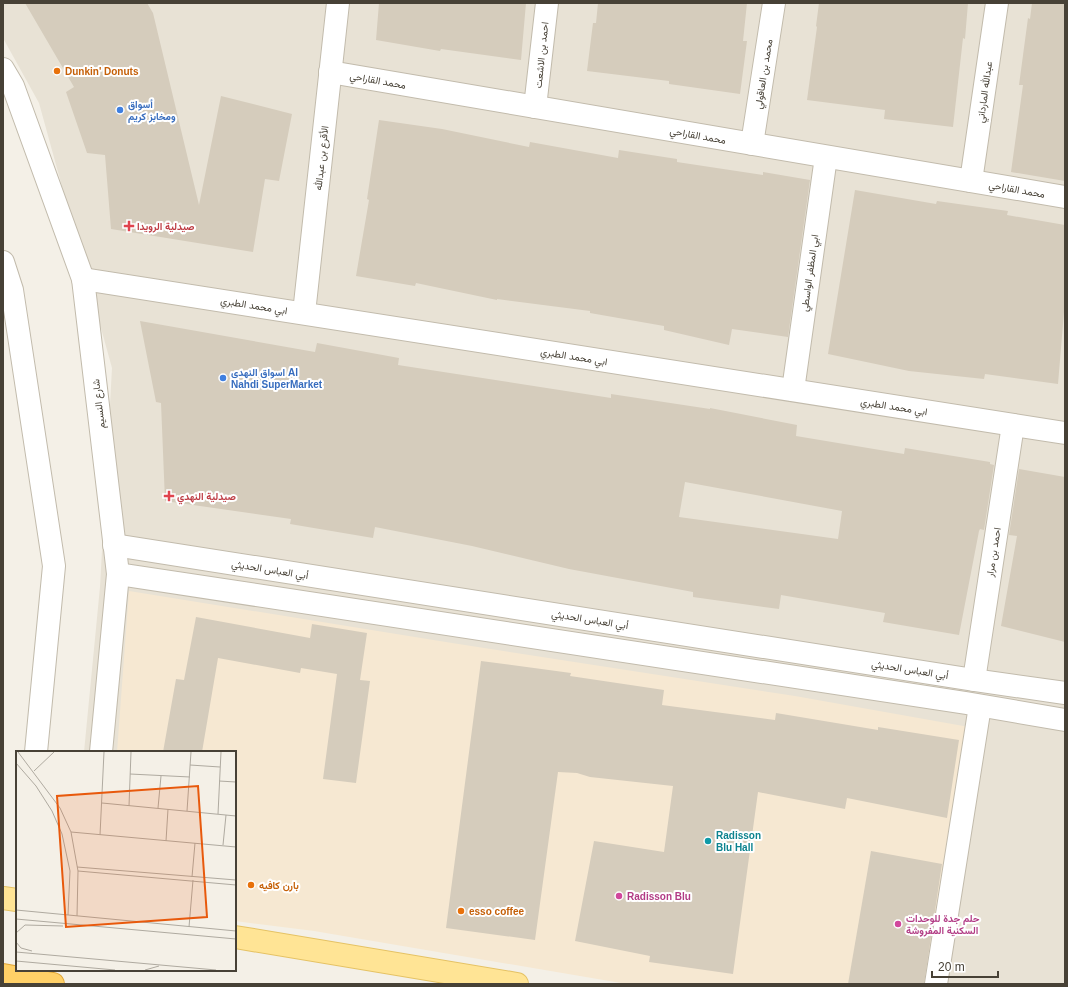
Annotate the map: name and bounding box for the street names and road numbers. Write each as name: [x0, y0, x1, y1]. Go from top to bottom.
street label: احمد بن الاشعت: [533, 21, 551, 89]
street label: محمد بن العاقولي: [753, 38, 777, 110]
street label: عبدالله المارداني: [975, 61, 997, 124]
street label: محمد القاراحي: [348, 70, 407, 94]
street label: الأقرع بن عبدالله: [313, 125, 331, 191]
street label: محمد القاراحي: [668, 125, 727, 149]
street label: محمد القاراحي: [987, 179, 1046, 203]
street label: ابي المظفر الواسطي: [799, 234, 823, 313]
street label: ابي محمد الطبري: [219, 295, 288, 319]
street label: ابي محمد الطبري: [539, 346, 608, 370]
street label: شارع النسيم: [90, 378, 108, 429]
street label: ابي محمد الطبري: [859, 396, 928, 420]
street label: احمد بن مرار: [984, 527, 1004, 579]
street label: أبي العباس الحديثي: [230, 558, 310, 584]
street label: أبي العباس الحديثي: [550, 608, 630, 634]
street label: أبي العباس الحديثي: [870, 658, 950, 684]

